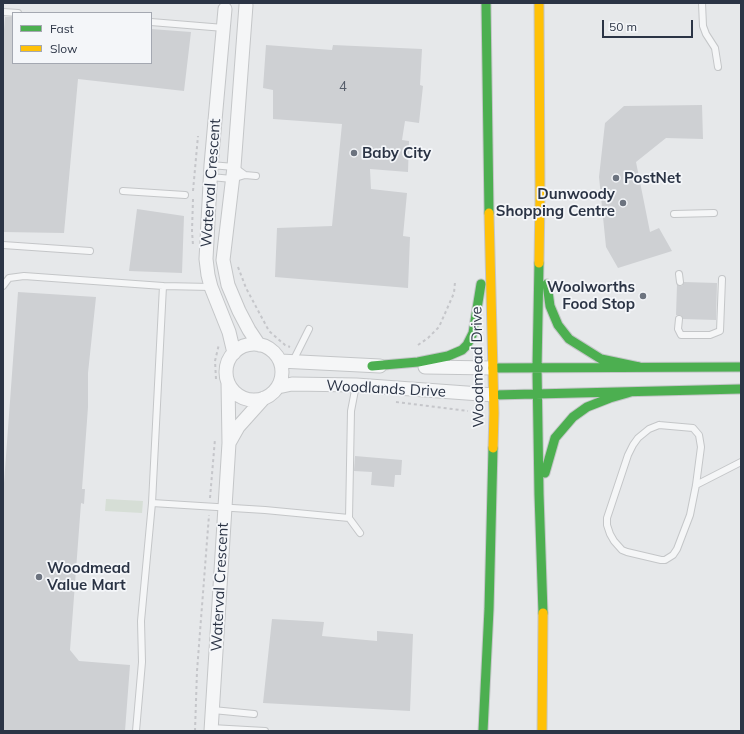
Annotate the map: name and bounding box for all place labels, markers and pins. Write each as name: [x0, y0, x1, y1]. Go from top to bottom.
place label: Baby City: [362, 144, 431, 162]
marker: Baby City: [349, 148, 359, 158]
place label: PostNet: [624, 169, 681, 187]
marker: PostNet: [611, 173, 621, 183]
place label: Dunwoody Shopping Centre: [496, 185, 615, 220]
marker: Dunwoody Shopping Centre: [618, 198, 628, 208]
place label: Woolworths Food Stop: [547, 278, 635, 313]
marker: Woolworths Food Stop: [638, 291, 648, 301]
place label: Woodmead Value Mart: [47, 559, 130, 594]
marker: Woodmead Value Mart: [34, 572, 44, 582]

